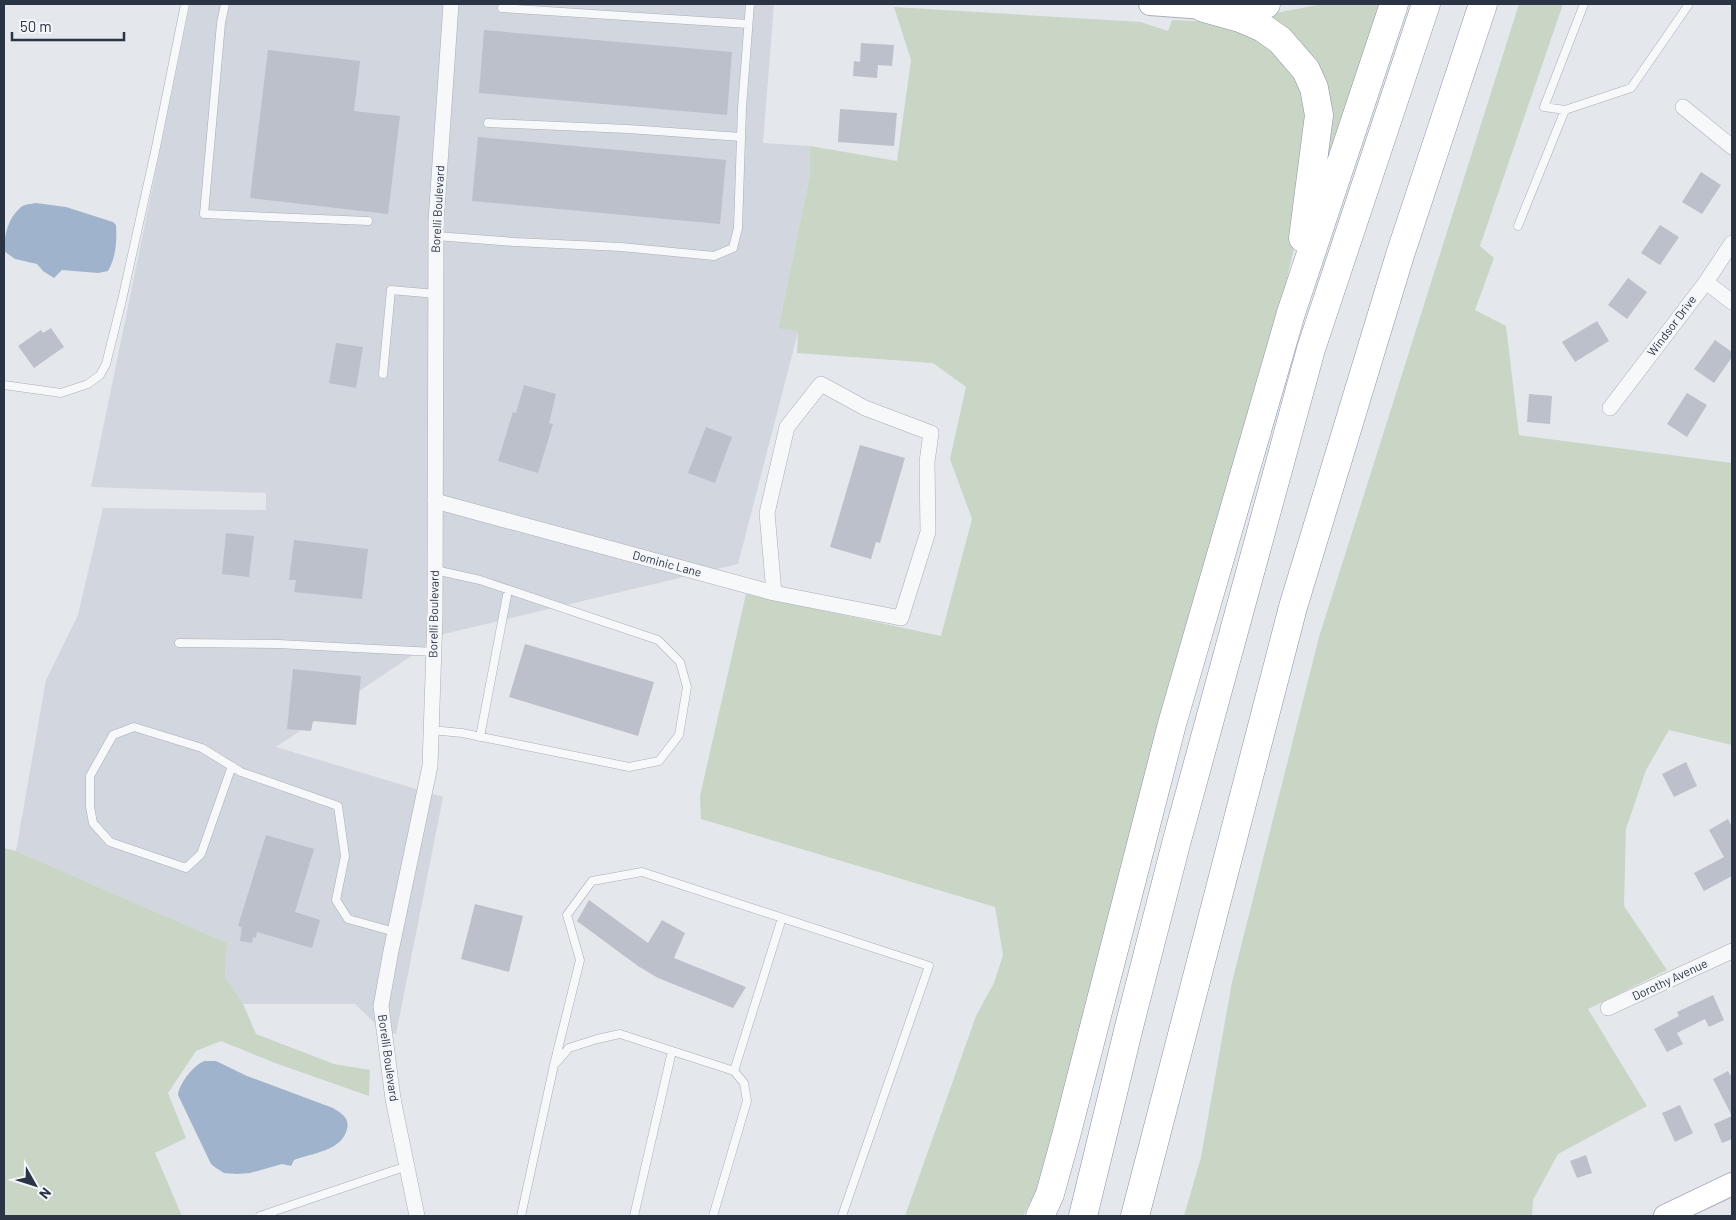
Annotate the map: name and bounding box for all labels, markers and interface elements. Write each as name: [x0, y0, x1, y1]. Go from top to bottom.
scale bar: [12, 10, 125, 42]
text: 50 m: [20, 17, 52, 35]
street label: Borelli Boulevard: [428, 165, 446, 253]
street label: Windsor Drive: [1644, 292, 1699, 359]
street label: Dominic Lane: [631, 547, 703, 579]
street label: Borelli Boulevard: [425, 570, 441, 658]
street label: Dorothy Avenue: [1630, 956, 1709, 1003]
street label: Borelli Boulevard: [376, 1013, 402, 1102]
north arrow: [10, 1160, 60, 1210]
text: N: [36, 1185, 55, 1202]

